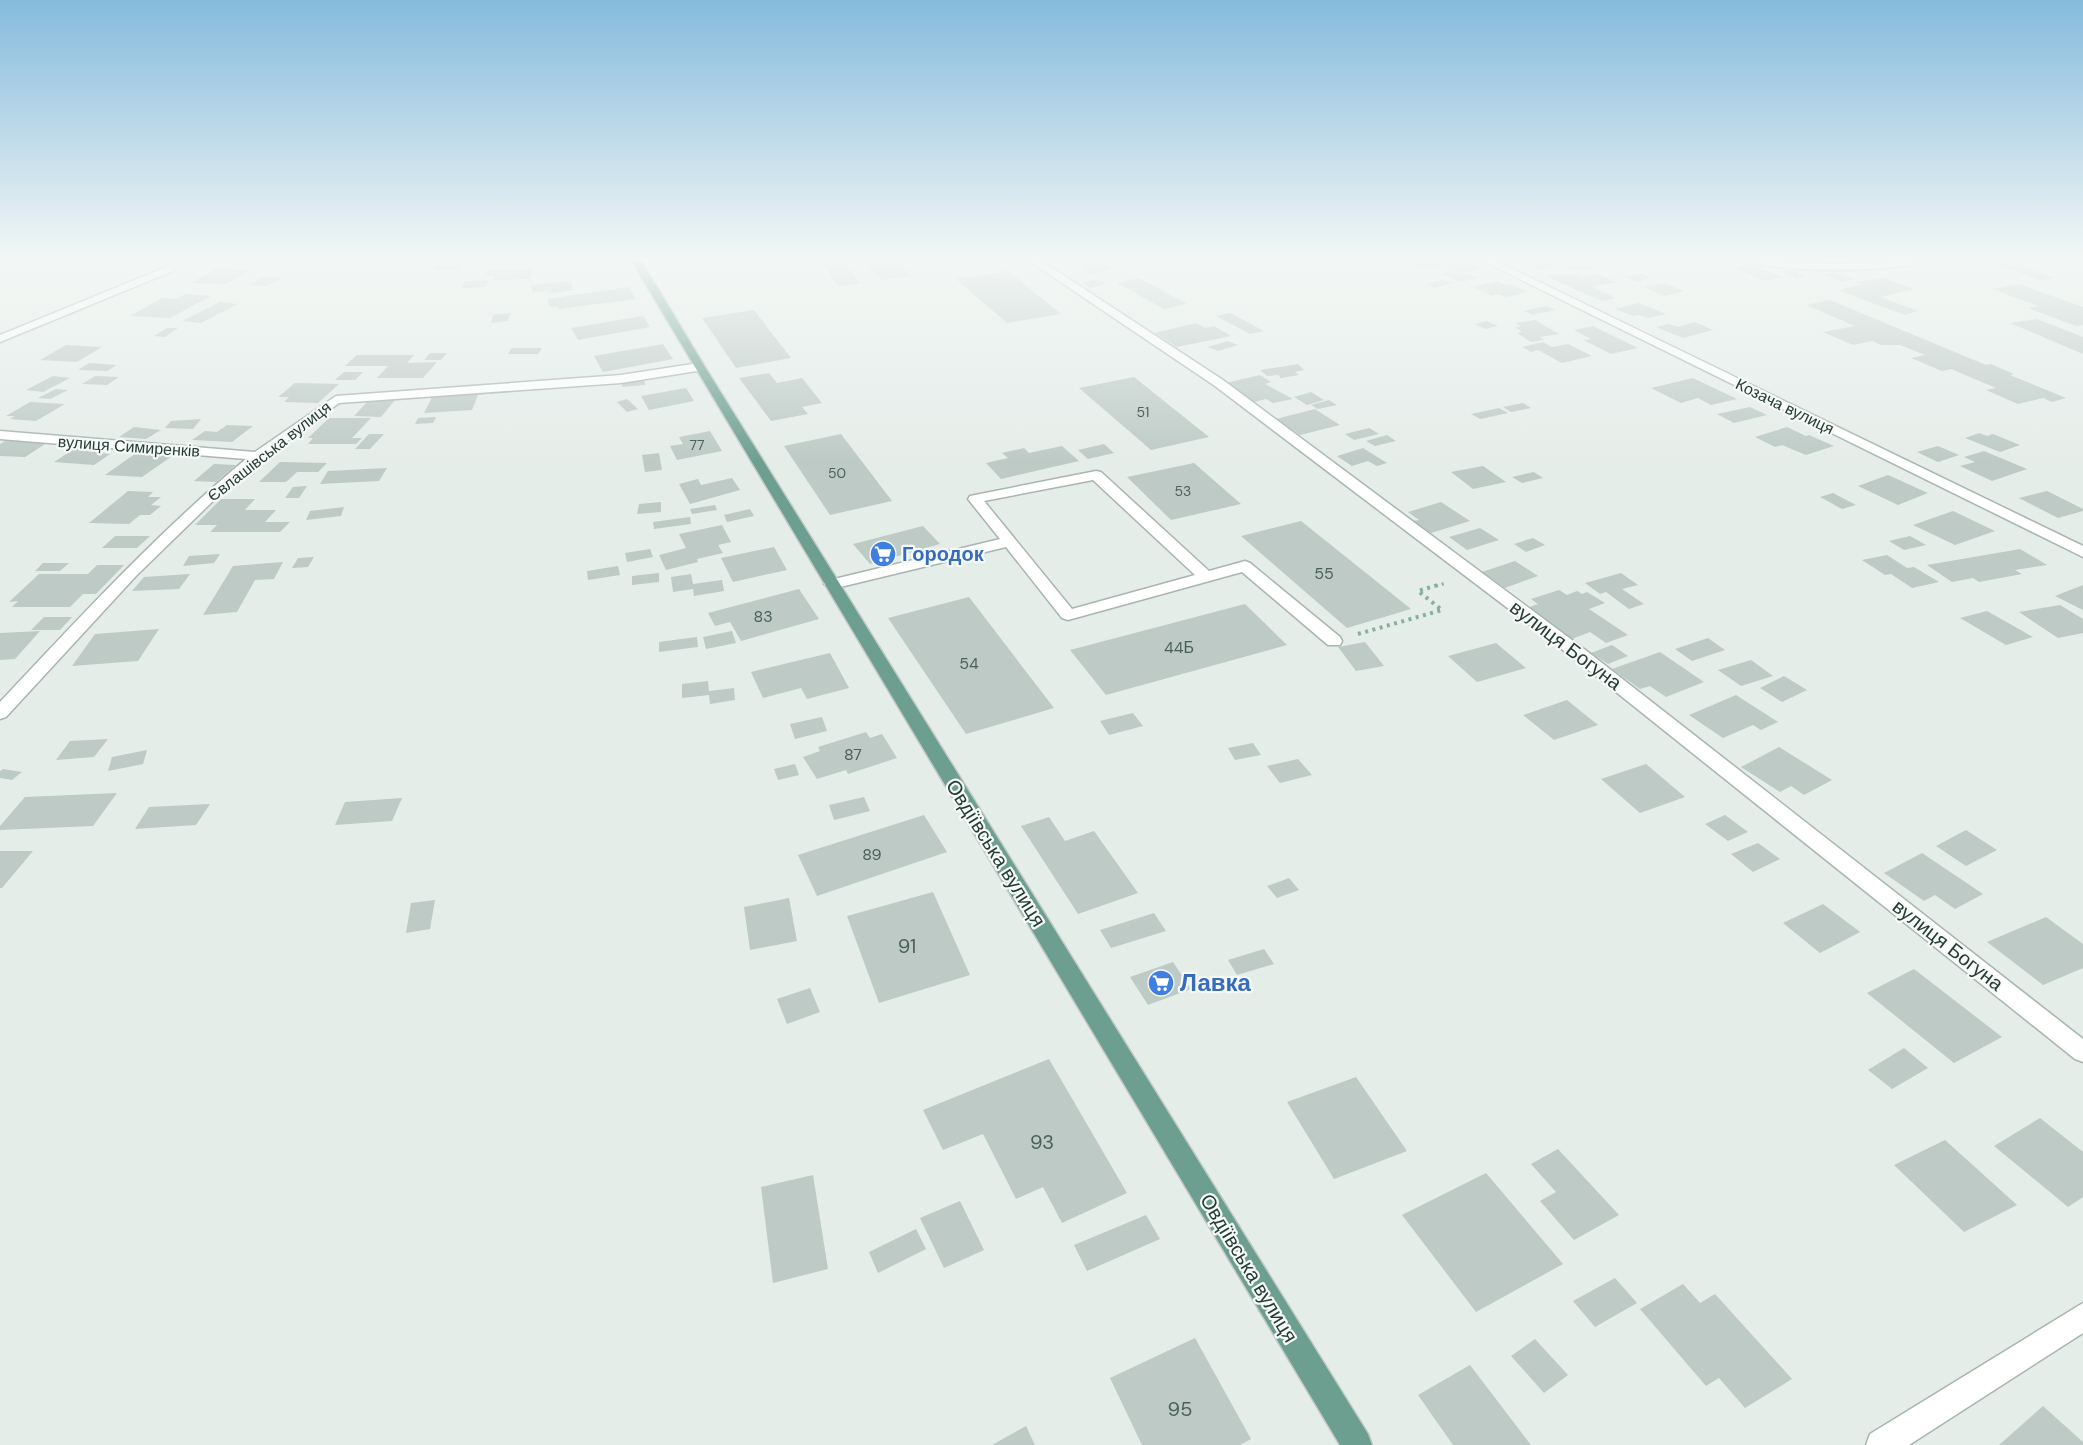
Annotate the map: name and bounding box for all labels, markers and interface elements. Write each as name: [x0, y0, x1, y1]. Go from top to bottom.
street label: Козача вулиця: [1732, 373, 1838, 439]
street label: Євлашівська вулиця: [203, 397, 335, 506]
house number: 51: [1137, 403, 1149, 421]
street label: вулиця Симиренків: [57, 431, 201, 462]
house number: 77: [690, 436, 704, 454]
house number: 50: [828, 464, 846, 482]
house number: 53: [1175, 482, 1191, 500]
supermarket icon: Городок: [868, 539, 898, 569]
place label: Городок: [902, 541, 985, 567]
house number: 55: [1314, 563, 1334, 584]
street label: вулиця Богуна: [1505, 594, 1628, 696]
house number: 83: [753, 606, 773, 627]
house number: 44Б: [1164, 637, 1194, 658]
house number: 54: [959, 653, 979, 674]
house number: 87: [844, 744, 862, 765]
street label: Овдіївська вулиця: [940, 774, 1052, 932]
house number: 89: [862, 844, 882, 865]
street label: вулиця Богуна: [1887, 894, 2009, 997]
house number: 91: [898, 933, 916, 959]
place label: Лавка: [1180, 967, 1252, 998]
supermarket icon: Лавка: [1146, 968, 1176, 998]
house number: 93: [1030, 1129, 1054, 1155]
street label: Овдіївська вулиця: [1194, 1189, 1304, 1347]
house number: 95: [1168, 1396, 1192, 1422]

